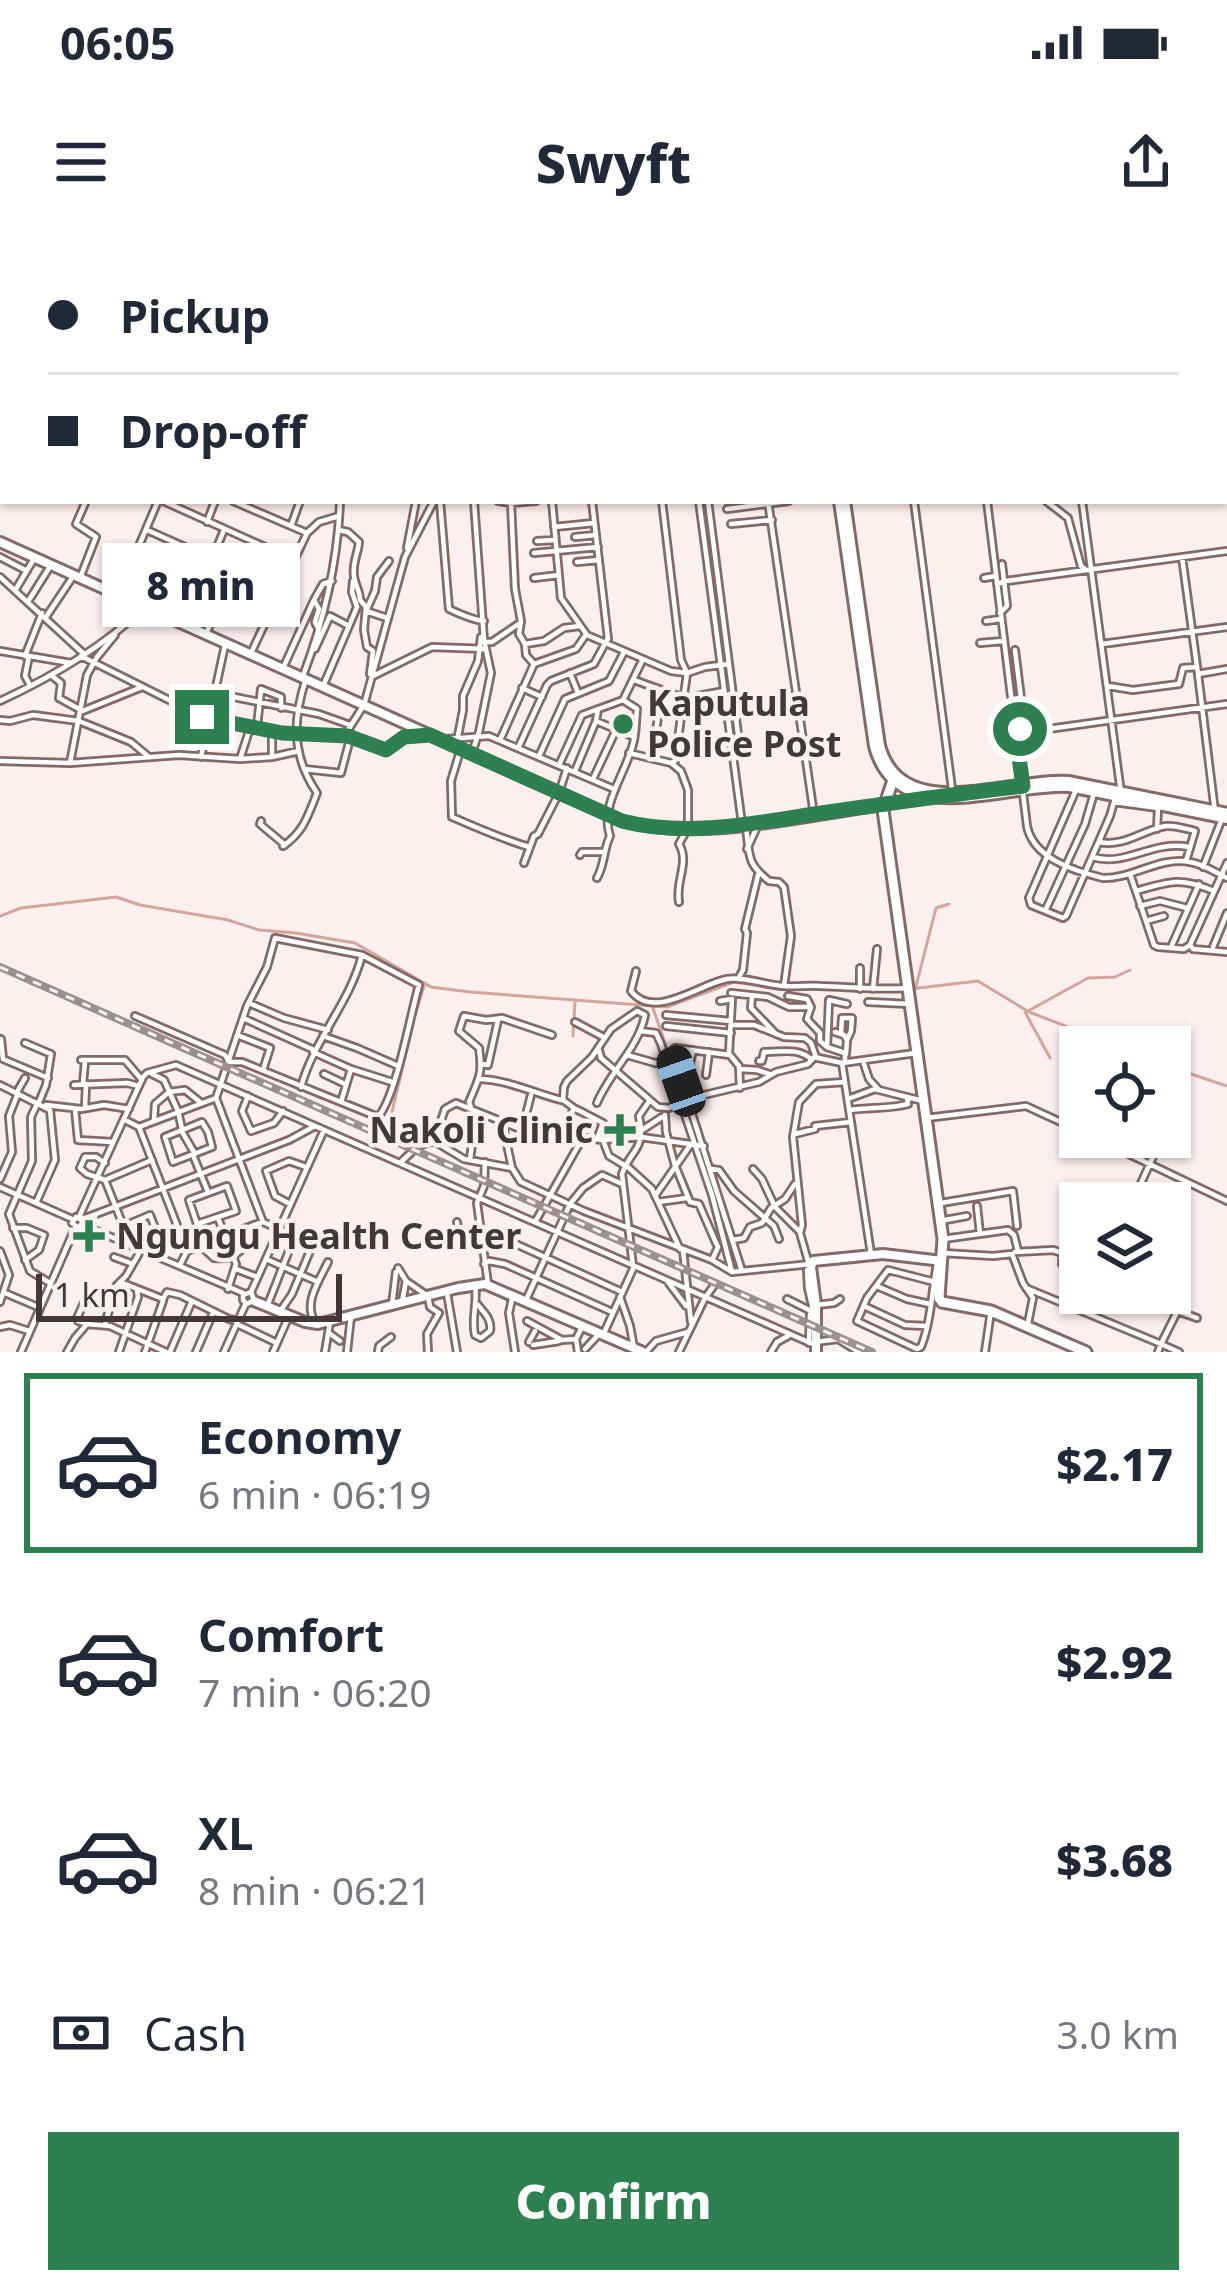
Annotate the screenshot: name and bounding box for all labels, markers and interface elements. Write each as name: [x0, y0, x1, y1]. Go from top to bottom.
text: 06:05: [60, 12, 176, 73]
text: Swyft: [536, 125, 691, 199]
icon: menu: [48, 129, 114, 195]
icon: share: [1113, 129, 1179, 195]
text: Pickup: [120, 285, 270, 346]
text: Drop-off: [120, 400, 306, 461]
callout: 8 min: [103, 543, 301, 627]
text: 8 min: [147, 558, 255, 611]
place label: Kaputula Police Post: [647, 678, 841, 768]
route end: [175, 690, 229, 744]
route start: [993, 702, 1047, 756]
marker: Kaputula Police Post: [610, 711, 636, 737]
map controls: [1059, 1026, 1191, 1314]
button: locate: [1059, 1026, 1191, 1158]
car: [652, 1041, 710, 1121]
place label: Nakoli Clinic: [369, 1105, 593, 1154]
marker: Nakoli Clinic: [604, 1114, 636, 1146]
button: layers: [1059, 1182, 1191, 1314]
place label: Ngungu Health Center: [116, 1211, 521, 1260]
marker: Ngungu Health Center: [73, 1220, 105, 1252]
scale bar: [36, 1268, 342, 1321]
text: 1 km: [54, 1272, 130, 1317]
text: Economy: [198, 1406, 402, 1467]
icon: car: [54, 1409, 162, 1517]
text: $2.17: [1056, 1433, 1173, 1494]
text: 6 min · 06:19: [198, 1467, 432, 1520]
text: Comfort: [198, 1604, 384, 1665]
icon: car: [54, 1607, 162, 1715]
text: $2.92: [1056, 1631, 1173, 1692]
text: 7 min · 06:20: [198, 1665, 432, 1718]
text: XL: [198, 1802, 253, 1863]
icon: car: [54, 1805, 162, 1913]
text: $3.68: [1056, 1829, 1173, 1890]
text: 8 min · 06:21: [198, 1863, 432, 1916]
icon: cash: [48, 2000, 114, 2066]
text: Cash: [144, 2003, 247, 2064]
text: 3.0 km: [1057, 2007, 1179, 2060]
button: Confirm: [48, 2132, 1179, 2270]

